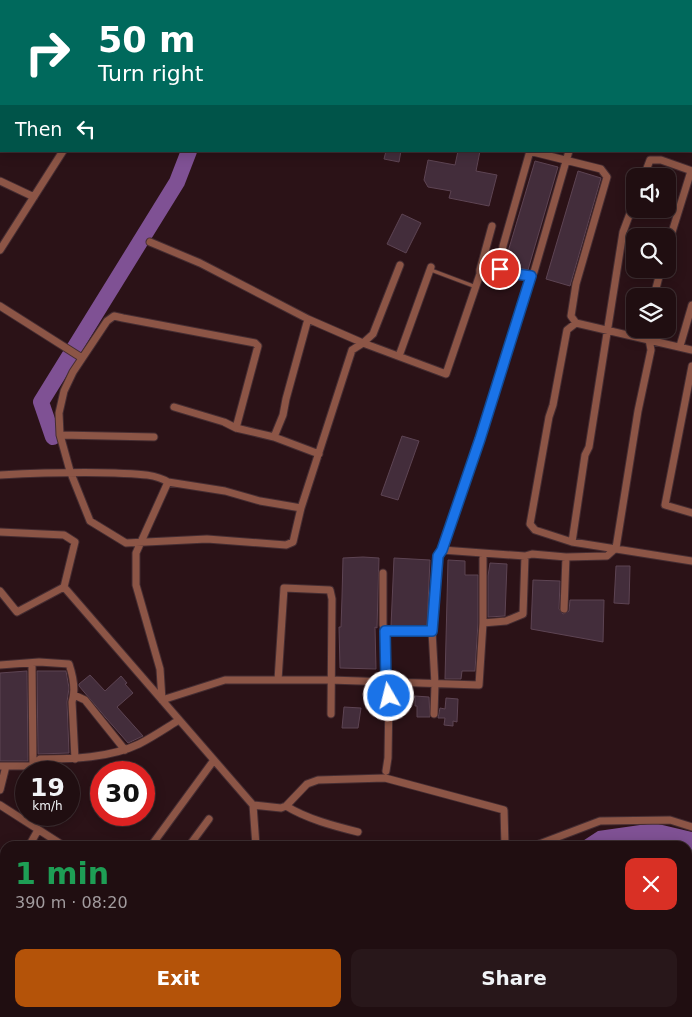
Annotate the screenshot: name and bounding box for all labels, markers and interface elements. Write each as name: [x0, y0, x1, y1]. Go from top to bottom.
icon: right: [15, 20, 80, 85]
text: 50 m: [98, 20, 195, 60]
text: Turn right: [98, 61, 203, 86]
icon: left: [72, 115, 100, 143]
text: Then: [15, 118, 62, 140]
map controls: [626, 168, 676, 338]
button: sound: [626, 168, 676, 218]
button: search: [626, 228, 676, 278]
pin: [479, 248, 521, 290]
icon: arrive: [486, 255, 514, 283]
button: layers: [626, 288, 676, 338]
position arrow: [362, 669, 414, 721]
speed limit sign: 30: [90, 761, 155, 826]
text: 19: [30, 773, 65, 802]
text: km/h: [32, 799, 63, 813]
text: 1 min: [15, 856, 109, 891]
button: close: [625, 858, 677, 910]
text: 390 m · 08:20: [15, 893, 128, 912]
button: Exit: [15, 949, 341, 1007]
button: Share: [351, 949, 677, 1007]

